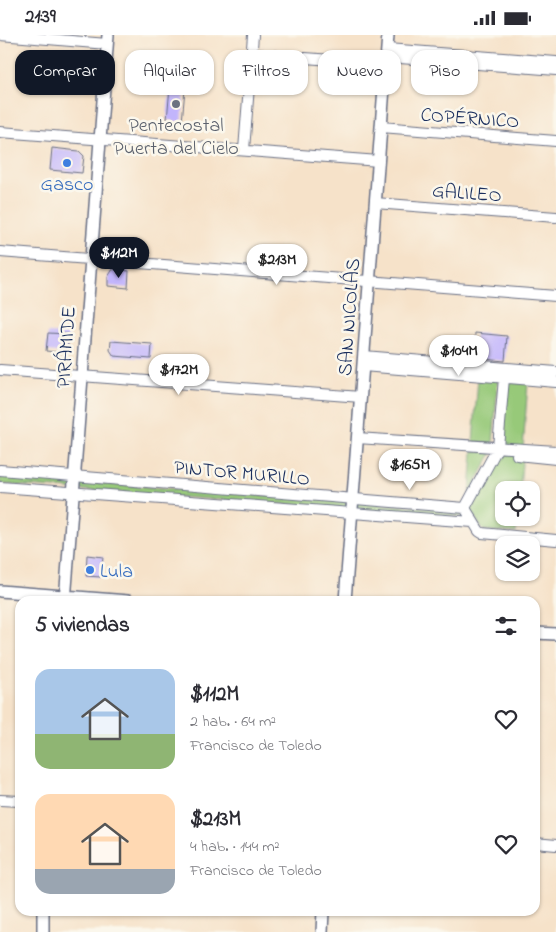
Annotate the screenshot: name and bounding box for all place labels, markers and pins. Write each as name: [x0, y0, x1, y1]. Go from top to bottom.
marker: Pentecostal Puerta del Cielo: [170, 98, 182, 110]
place label: Pentecostal Puerta del Cielo: [113, 112, 239, 164]
marker: Gasco: [61, 157, 73, 169]
place label: Gasco: [41, 171, 93, 200]
pin: $112M: [84, 237, 154, 279]
pin: $213M: [242, 243, 312, 286]
pin: $104M: [424, 335, 494, 377]
pin: $172M: [144, 353, 214, 396]
pin: $165M: [375, 449, 445, 491]
place label: Lula: [100, 558, 133, 587]
marker: Lula: [84, 564, 96, 576]

